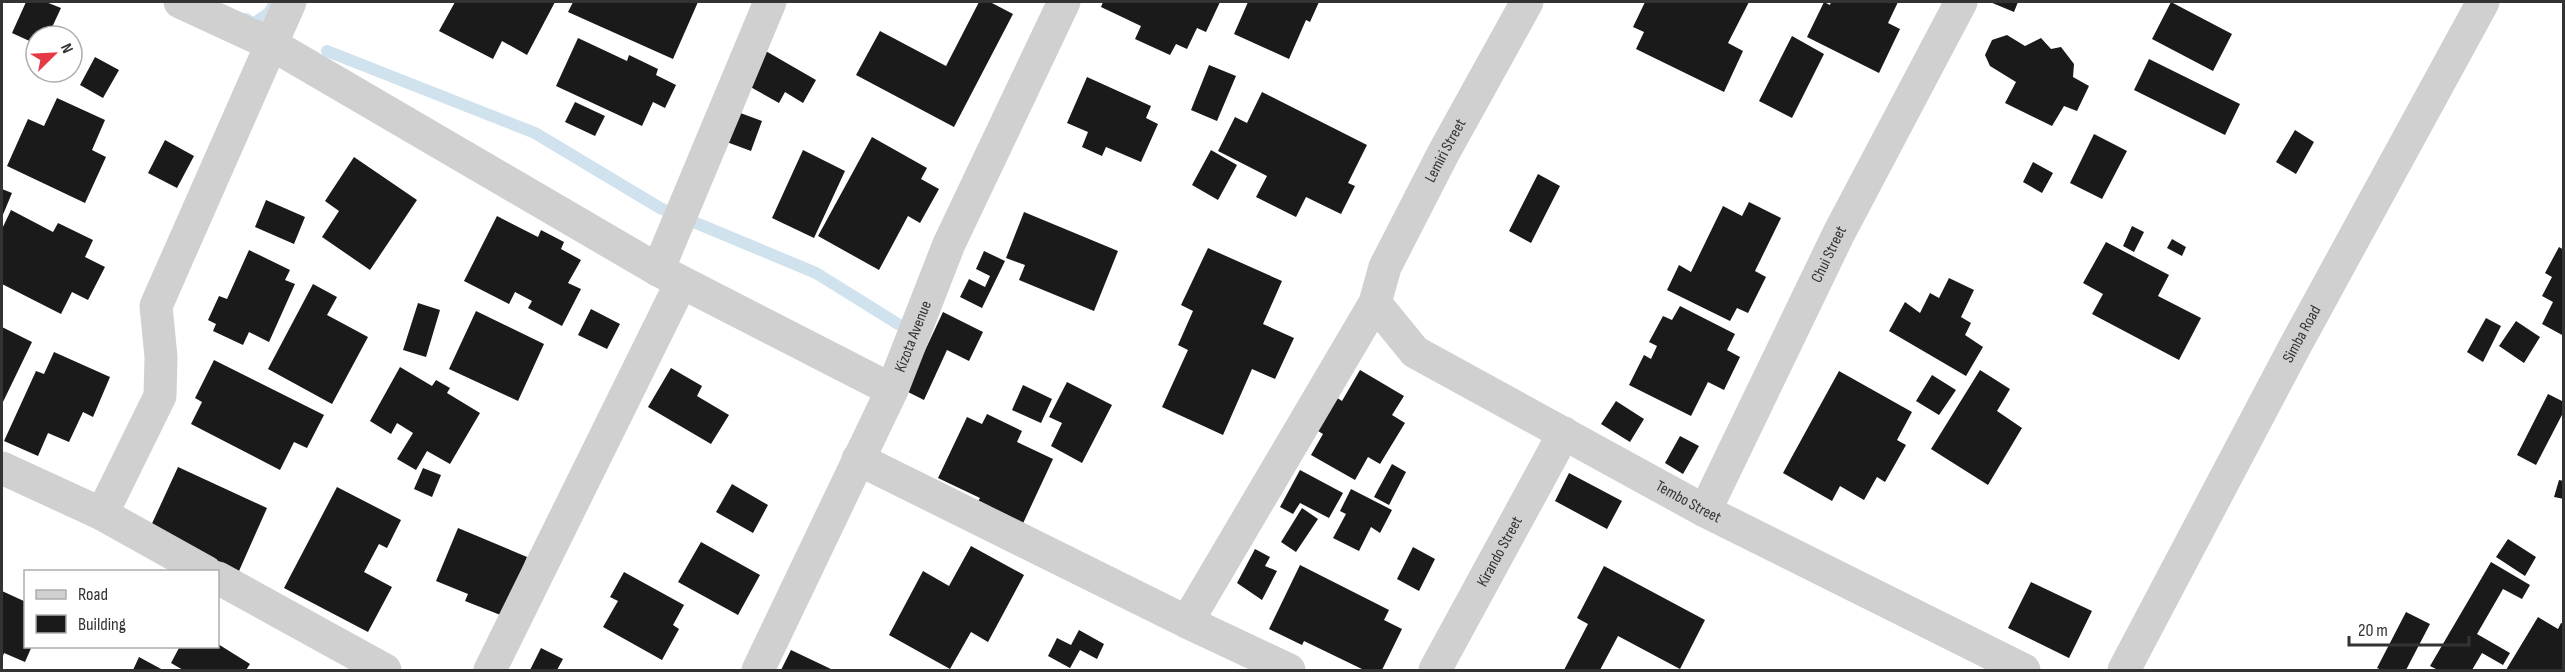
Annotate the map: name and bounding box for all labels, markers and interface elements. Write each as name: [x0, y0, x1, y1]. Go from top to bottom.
north arrow: [24, 24, 84, 84]
text: N: [56, 41, 77, 56]
street label: Lemiri Street: [1421, 115, 1470, 185]
street label: Chui Street: [1807, 223, 1851, 286]
street label: Kizota Avenue: [890, 298, 935, 375]
street label: Simba Road: [2279, 302, 2325, 366]
street label: Tembo Street: [1652, 476, 1724, 527]
street label: Kirando Street: [1473, 513, 1526, 590]
legend: [24, 570, 219, 648]
text: Road: [78, 584, 108, 605]
scale bar: [2349, 609, 2469, 647]
text: Building: [78, 614, 126, 635]
text: 20 m: [2358, 620, 2388, 641]

